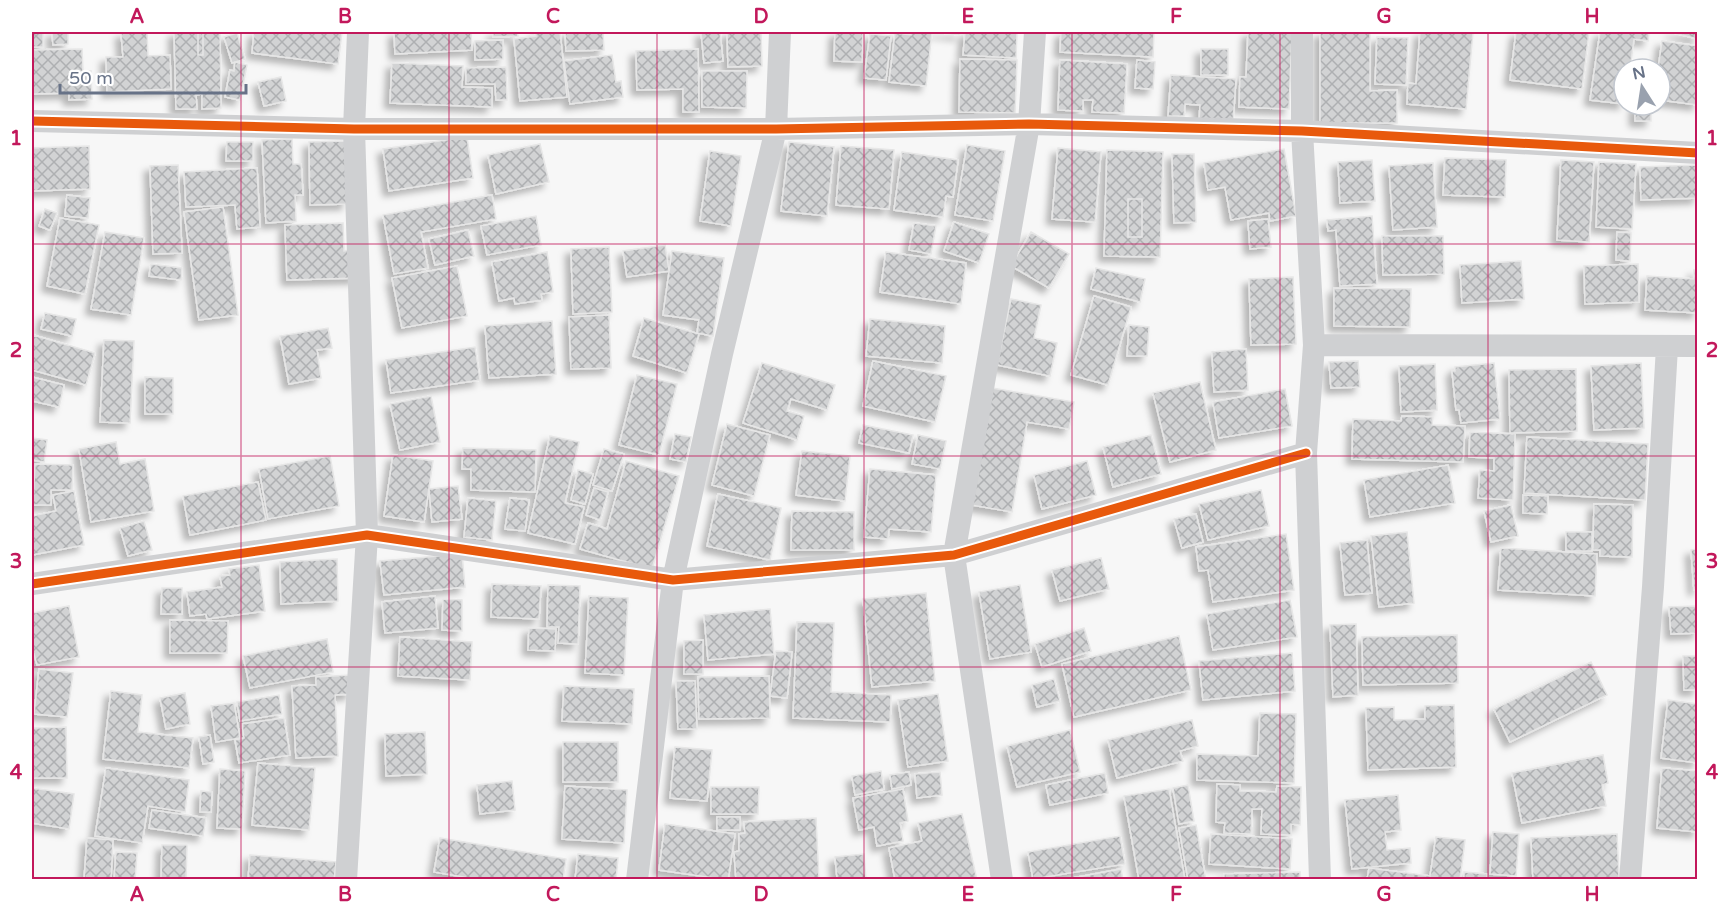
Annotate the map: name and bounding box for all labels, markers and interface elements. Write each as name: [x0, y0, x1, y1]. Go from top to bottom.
text: A: [130, 5, 145, 29]
text: B: [338, 5, 352, 29]
text: C: [546, 5, 560, 29]
text: D: [753, 5, 769, 29]
text: E: [962, 5, 975, 29]
text: F: [1170, 5, 1182, 29]
text: G: [1376, 5, 1392, 29]
text: H: [1584, 5, 1600, 29]
scale bar: [60, 57, 246, 95]
north arrow: [1612, 57, 1672, 117]
text: N: [1631, 62, 1647, 84]
text: 50 m: [69, 67, 113, 89]
text: 1: [10, 127, 22, 151]
text: 1: [1706, 127, 1718, 151]
text: 2: [10, 339, 22, 363]
text: 2: [1706, 339, 1718, 363]
text: 3: [10, 550, 22, 574]
text: 3: [1706, 550, 1718, 574]
text: 4: [10, 761, 23, 785]
text: 4: [1706, 761, 1719, 785]
text: A: [130, 883, 145, 907]
text: B: [338, 883, 352, 907]
text: C: [546, 883, 560, 907]
text: D: [753, 883, 769, 907]
text: E: [962, 883, 975, 907]
text: F: [1170, 883, 1182, 907]
text: G: [1376, 883, 1392, 907]
text: H: [1584, 883, 1600, 907]

